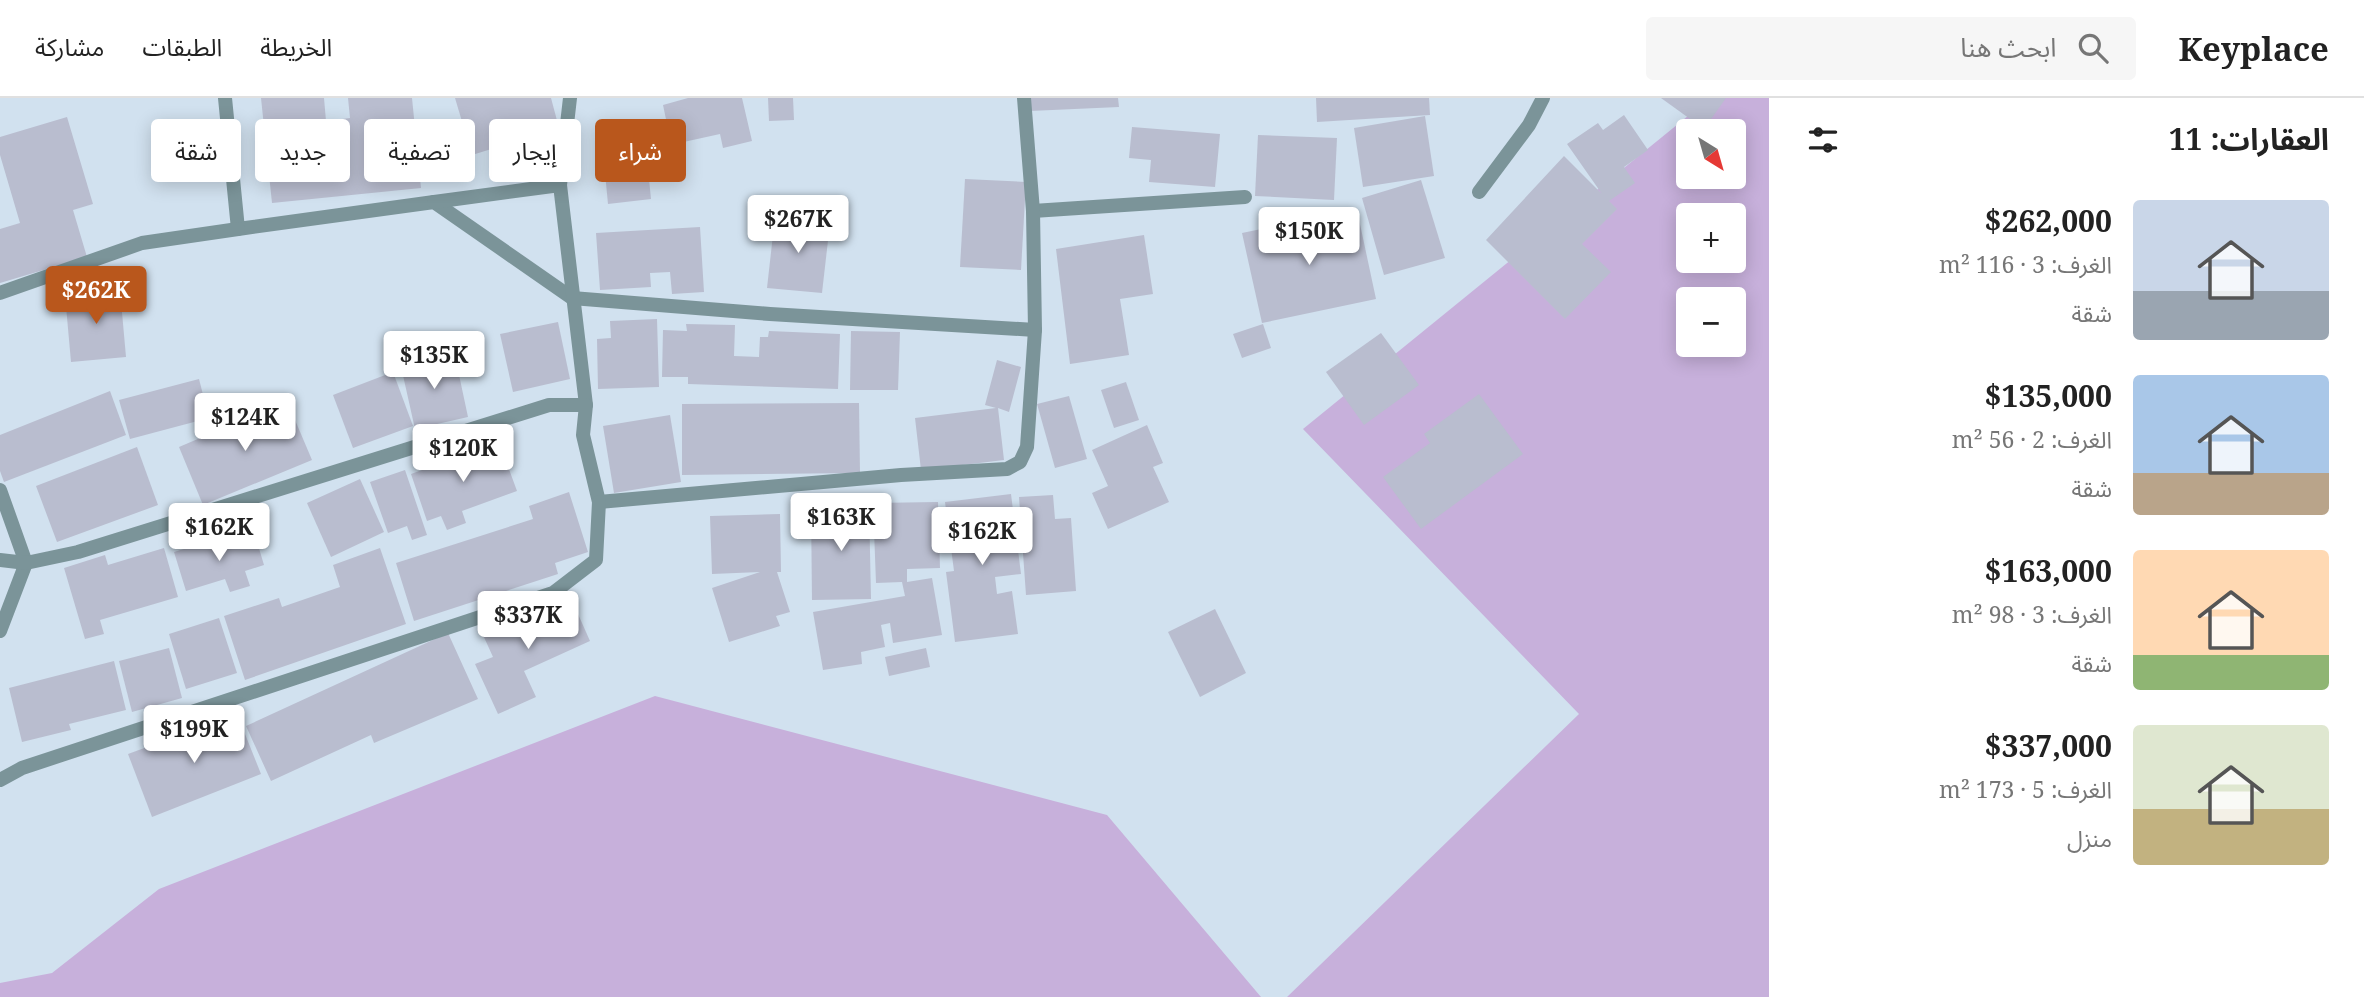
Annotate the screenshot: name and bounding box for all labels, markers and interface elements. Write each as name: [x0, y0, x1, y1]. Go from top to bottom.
search box: [1646, 17, 2136, 80]
text: Keyplace: [2178, 26, 2329, 71]
text: ابحث هنا: [1960, 29, 2056, 65]
icon: search: [2074, 29, 2112, 67]
text: مشاركة: [35, 30, 104, 63]
text: الطبقات: [142, 30, 222, 63]
text: الخريطة: [260, 30, 332, 63]
text: العقارات: 11: [2169, 118, 2329, 159]
chip: شقة: [151, 119, 241, 182]
chip: جديد: [255, 119, 350, 182]
chip: تصفية: [364, 119, 475, 182]
chip: إيجار: [489, 119, 581, 182]
chip: شراء: [595, 119, 686, 182]
north arrow: [1676, 119, 1746, 189]
map controls: [1676, 119, 1746, 357]
icon: filters: [1804, 121, 1842, 159]
pin: $267K: [749, 195, 847, 255]
text: $262,000: [1985, 200, 2112, 241]
text: $267K: [764, 202, 832, 234]
button: +: [1676, 203, 1746, 273]
pin: $150K: [1260, 208, 1358, 267]
text: $150K: [1275, 214, 1343, 246]
icon: home: [2189, 228, 2273, 312]
text: الغرف: 3 · 116 m²: [1939, 248, 2112, 280]
pin: $262K: [47, 266, 145, 326]
text: $262K: [62, 273, 130, 305]
button: −: [1676, 287, 1746, 357]
text: شقة: [2071, 297, 2112, 329]
pin: $135K: [385, 331, 483, 391]
text: $135K: [400, 338, 468, 370]
text: $135,000: [1985, 375, 2112, 416]
pin: $124K: [196, 394, 294, 453]
text: $124K: [211, 400, 279, 432]
icon: home: [2189, 403, 2273, 487]
text: الغرف: 2 · 56 m²: [1952, 423, 2112, 455]
pin: $120K: [414, 424, 512, 484]
text: $120K: [429, 431, 497, 463]
text: شقة: [2071, 472, 2112, 504]
pin: $163K: [792, 494, 890, 553]
text: $163K: [807, 500, 875, 532]
pin: $162K: [170, 504, 268, 563]
pin: $162K: [933, 508, 1031, 567]
text: $162K: [185, 510, 253, 542]
text: $162K: [948, 514, 1016, 546]
text: $163,000: [1985, 550, 2112, 591]
icon: home: [2189, 578, 2273, 662]
pin: $337K: [479, 592, 577, 651]
text: $337K: [494, 598, 562, 630]
text: الغرف: 3 · 98 m²: [1952, 598, 2112, 630]
text: شقة: [2071, 647, 2112, 679]
pin: $199K: [145, 706, 243, 765]
text: $199K: [160, 712, 228, 744]
text: $337,000: [1985, 725, 2112, 766]
icon: home: [2189, 753, 2273, 837]
text: الغرف: 5 · 173 m²: [1939, 773, 2112, 805]
text: منزل: [2067, 822, 2112, 854]

